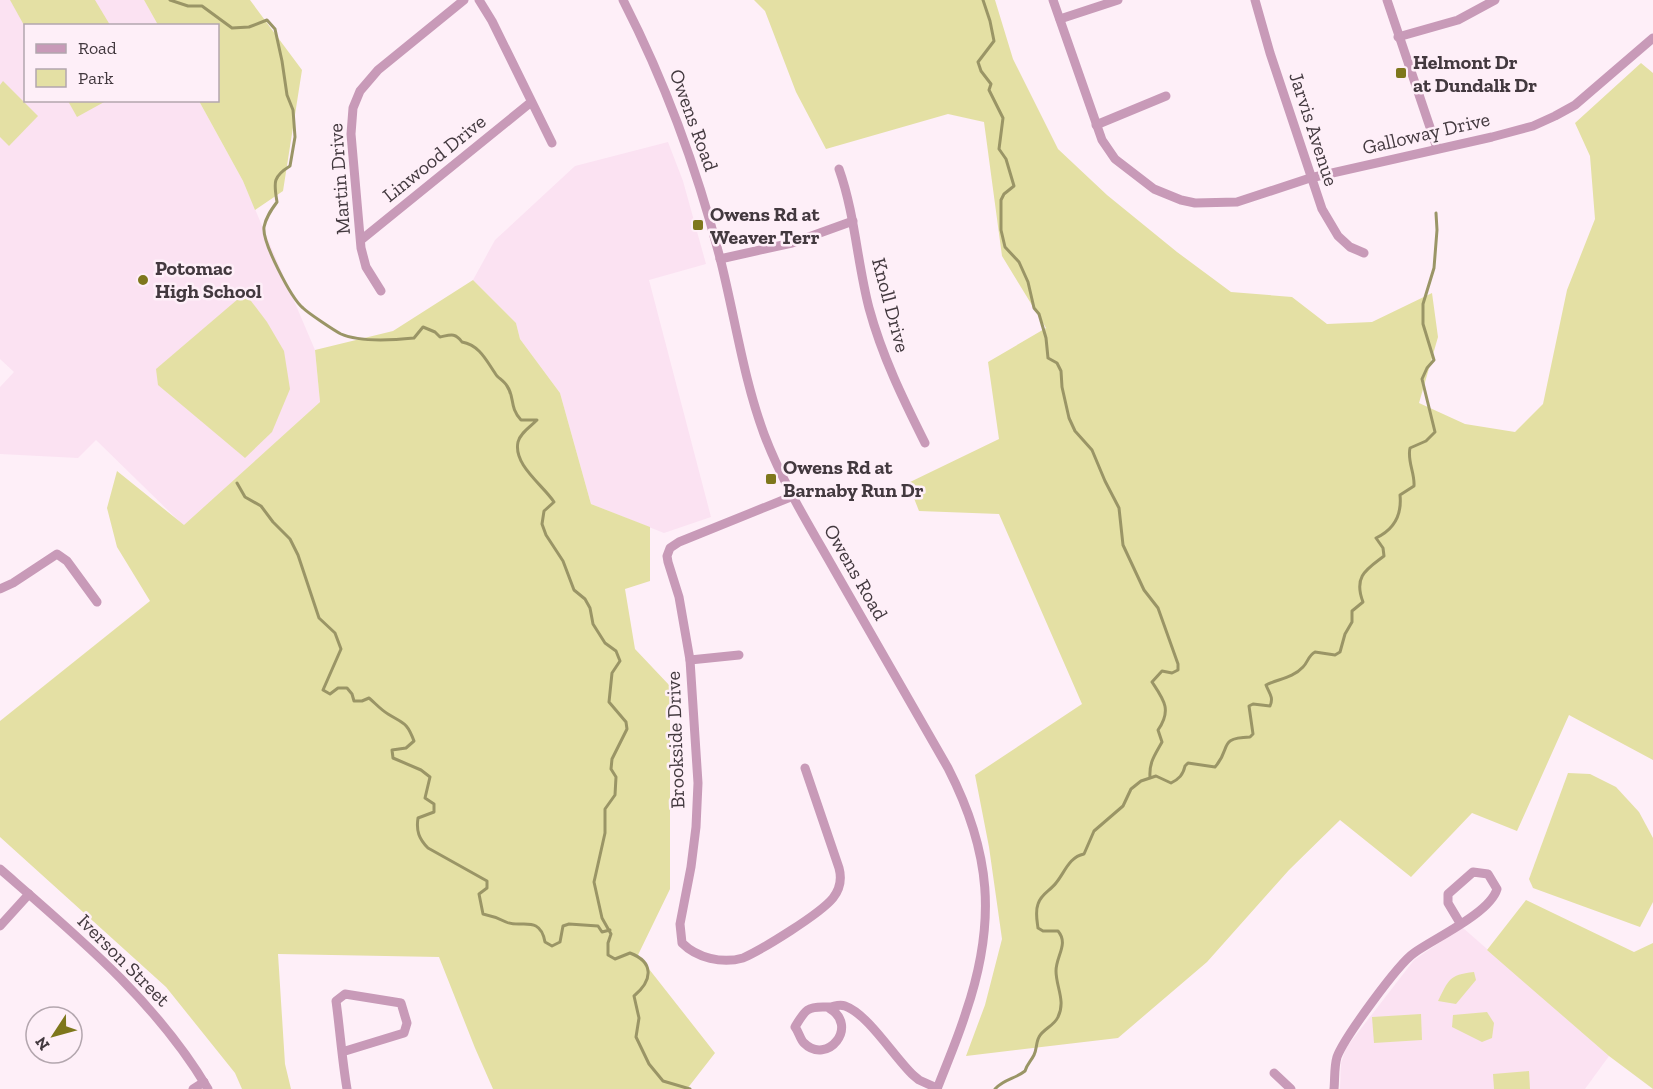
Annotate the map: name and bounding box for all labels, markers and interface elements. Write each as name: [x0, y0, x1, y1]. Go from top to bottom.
legend: [24, 24, 219, 102]
text: Road: [78, 37, 117, 59]
place label: Helmont Dr at Dundalk Dr: [1413, 50, 1537, 97]
street label: Owens Road: [664, 66, 724, 174]
marker: Helmont Dr at Dundalk Dr: [1394, 66, 1408, 80]
text: Park: [78, 67, 114, 89]
street label: Jarvis Avenue: [1284, 69, 1344, 189]
street label: Galloway Drive: [1360, 107, 1492, 159]
street label: Linwood Drive: [378, 109, 490, 207]
street label: Martin Drive: [323, 122, 355, 236]
place label: Owens Rd at Weaver Terr: [710, 202, 821, 249]
marker: Owens Rd at Weaver Terr: [691, 218, 705, 232]
street label: Knoll Drive: [867, 255, 915, 355]
place label: Potomac High School: [155, 256, 262, 303]
marker: Potomac High School: [136, 273, 150, 287]
place label: Owens Rd at Barnaby Run Dr: [783, 455, 924, 502]
marker: Owens Rd at Barnaby Run Dr: [764, 472, 778, 486]
street label: Owens Road: [819, 520, 893, 624]
street label: Brookside Drive: [661, 671, 689, 809]
street label: Iverson Street: [73, 909, 176, 1012]
north arrow: [24, 1005, 84, 1065]
text: N: [31, 1033, 54, 1054]

